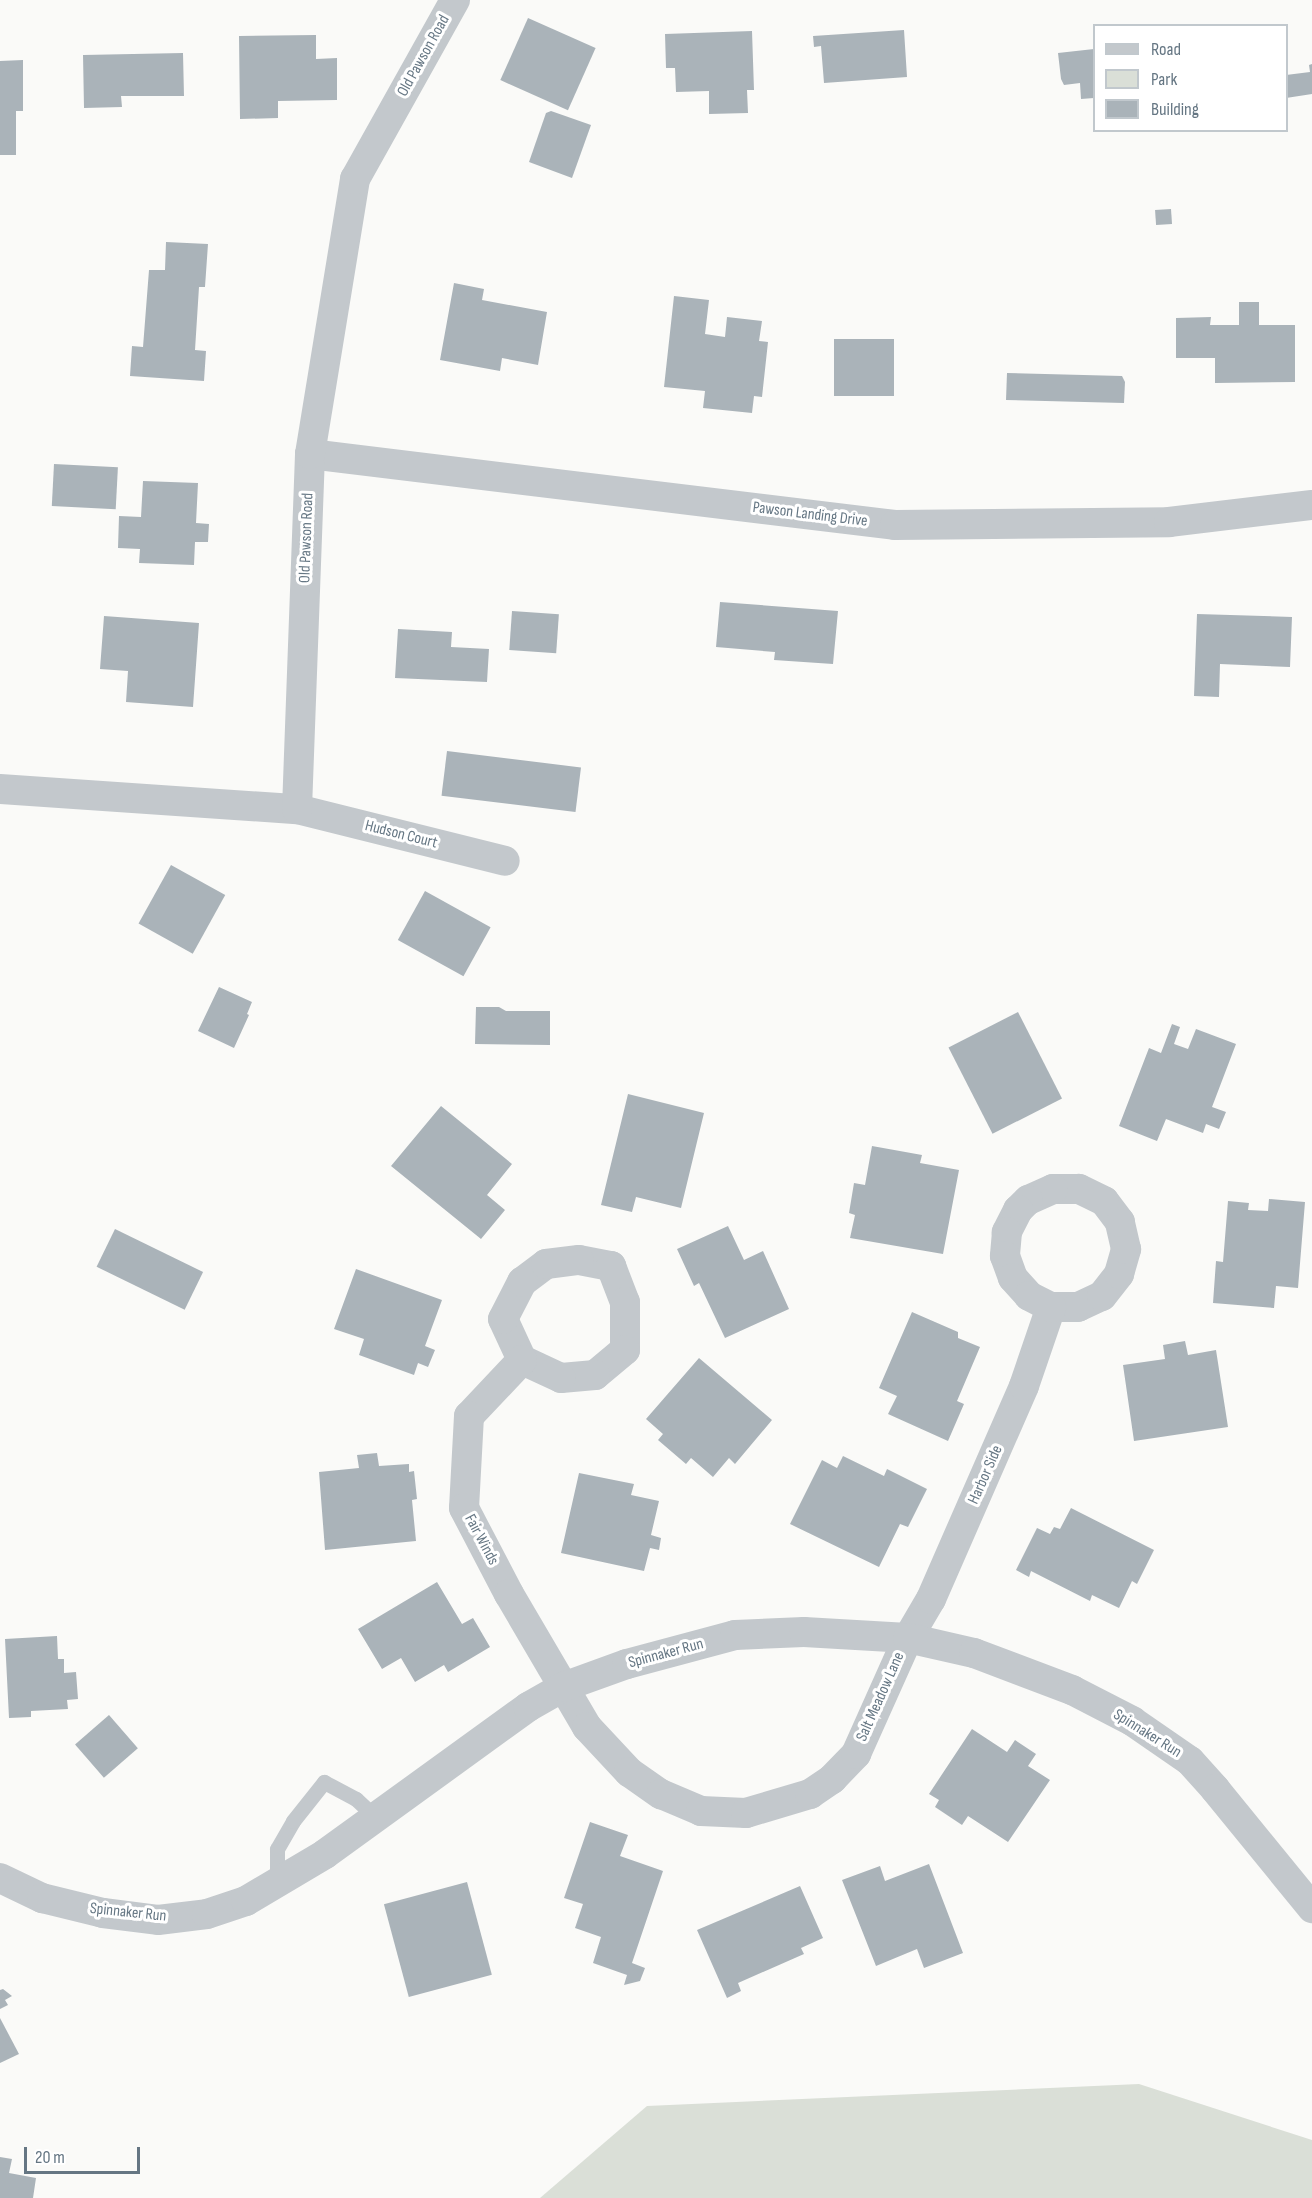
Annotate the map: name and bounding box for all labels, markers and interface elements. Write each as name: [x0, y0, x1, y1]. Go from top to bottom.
street label: Old Pawson Road: [394, 12, 454, 100]
legend: [1093, 24, 1288, 132]
text: Road: [1151, 39, 1181, 60]
text: Park: [1151, 69, 1177, 90]
text: Building: [1151, 99, 1199, 120]
street label: Old Pawson Road: [296, 493, 318, 583]
street label: Pawson Landing Drive: [751, 498, 869, 532]
street label: Hudson Court: [363, 817, 439, 853]
street label: Harbor Side: [965, 1443, 1007, 1507]
street label: Fair Winds: [460, 1511, 502, 1569]
street label: Spinnaker Run: [626, 1635, 706, 1673]
street label: Salt Meadow Lane: [853, 1649, 909, 1745]
street label: Spinnaker Run: [1109, 1706, 1185, 1762]
street label: Spinnaker Run: [89, 1899, 167, 1927]
scale bar: [27, 2135, 142, 2173]
text: 20 m: [35, 2147, 65, 2168]

